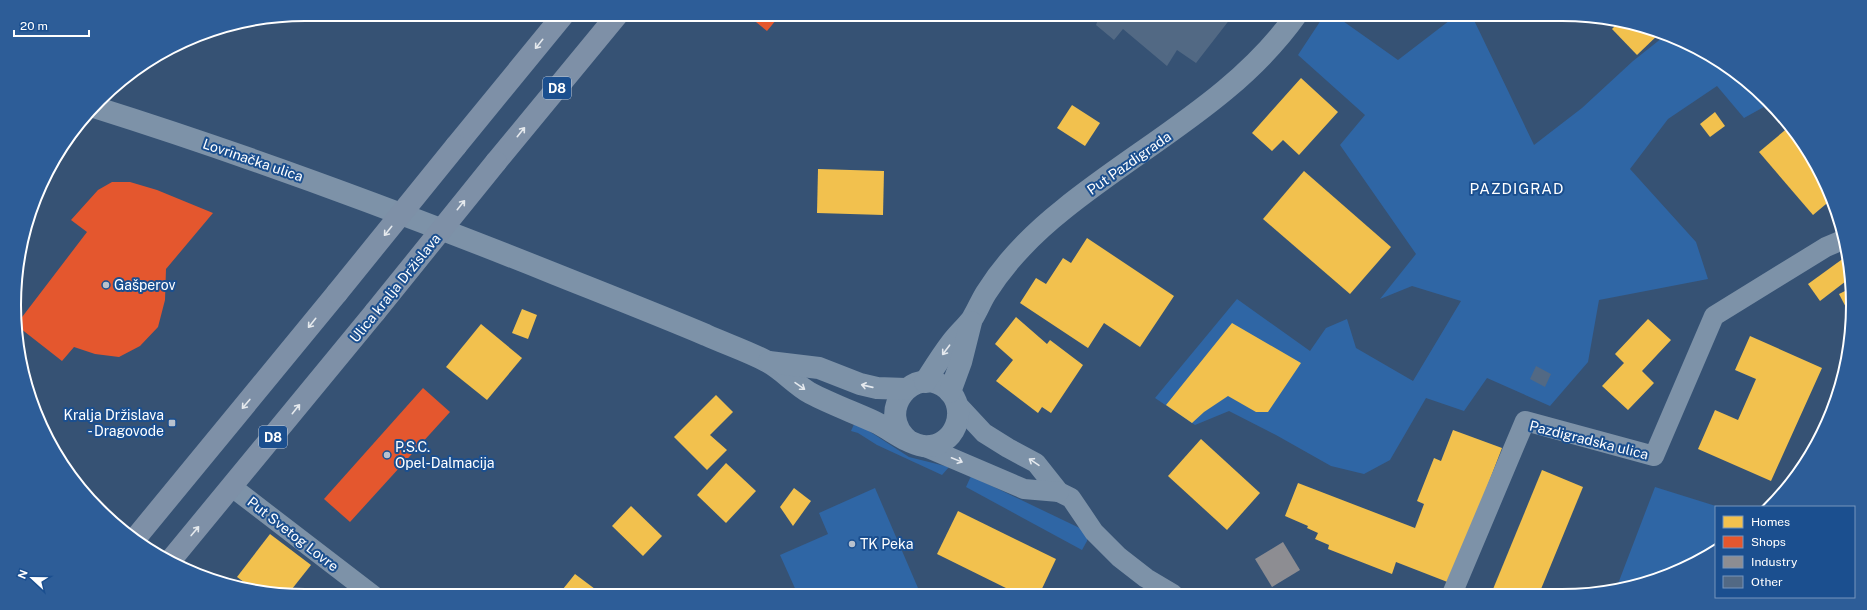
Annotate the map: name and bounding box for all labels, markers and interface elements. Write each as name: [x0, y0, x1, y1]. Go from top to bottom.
scale bar: [14, 12, 89, 38]
text: 20 m: [20, 19, 48, 33]
one-way arrow: [535, 39, 544, 50]
road number: D8: [543, 77, 571, 99]
one-way arrow: [516, 127, 525, 137]
street label: Put Pazdigrada: [1084, 128, 1174, 198]
street label: Lovrinačka ulica: [201, 135, 305, 185]
district label: PAZDIGRAD: [1470, 180, 1564, 197]
one-way arrow: [457, 200, 466, 211]
one-way arrow: [383, 225, 392, 236]
street label: Ulica kralja Držislava: [346, 231, 444, 345]
place label: Gašperov: [114, 277, 175, 293]
marker: Gašperov: [101, 280, 111, 290]
one-way arrow: [308, 317, 317, 328]
one-way arrow: [942, 344, 950, 355]
one-way arrow: [861, 381, 874, 389]
one-way arrow: [794, 382, 805, 390]
one-way arrow: [241, 399, 250, 410]
one-way arrow: [291, 404, 300, 415]
place label: Kralja Držislava - Dragovode: [64, 407, 164, 439]
street label: Pazdigradska ulica: [1528, 417, 1650, 463]
marker: Kralja Držislava - Dragovode: [167, 418, 177, 428]
road number: D8: [259, 426, 287, 448]
place label: P.S.C. Opel-Dalmacija: [395, 439, 495, 471]
marker: P.S.C. Opel-Dalmacija: [382, 450, 392, 460]
one-way arrow: [951, 457, 963, 465]
one-way arrow: [1028, 458, 1039, 466]
street label: Put Svetog Lovre: [244, 494, 342, 575]
legend: [1715, 506, 1855, 598]
text: Homes: [1751, 515, 1790, 529]
one-way arrow: [191, 526, 200, 537]
text: Shops: [1751, 535, 1786, 549]
place label: TK Peka: [860, 536, 913, 552]
marker: TK Peka: [847, 539, 857, 549]
text: Industry: [1751, 555, 1798, 569]
north arrow: [12, 558, 52, 598]
text: N: [16, 568, 30, 580]
text: Other: [1751, 575, 1783, 589]

